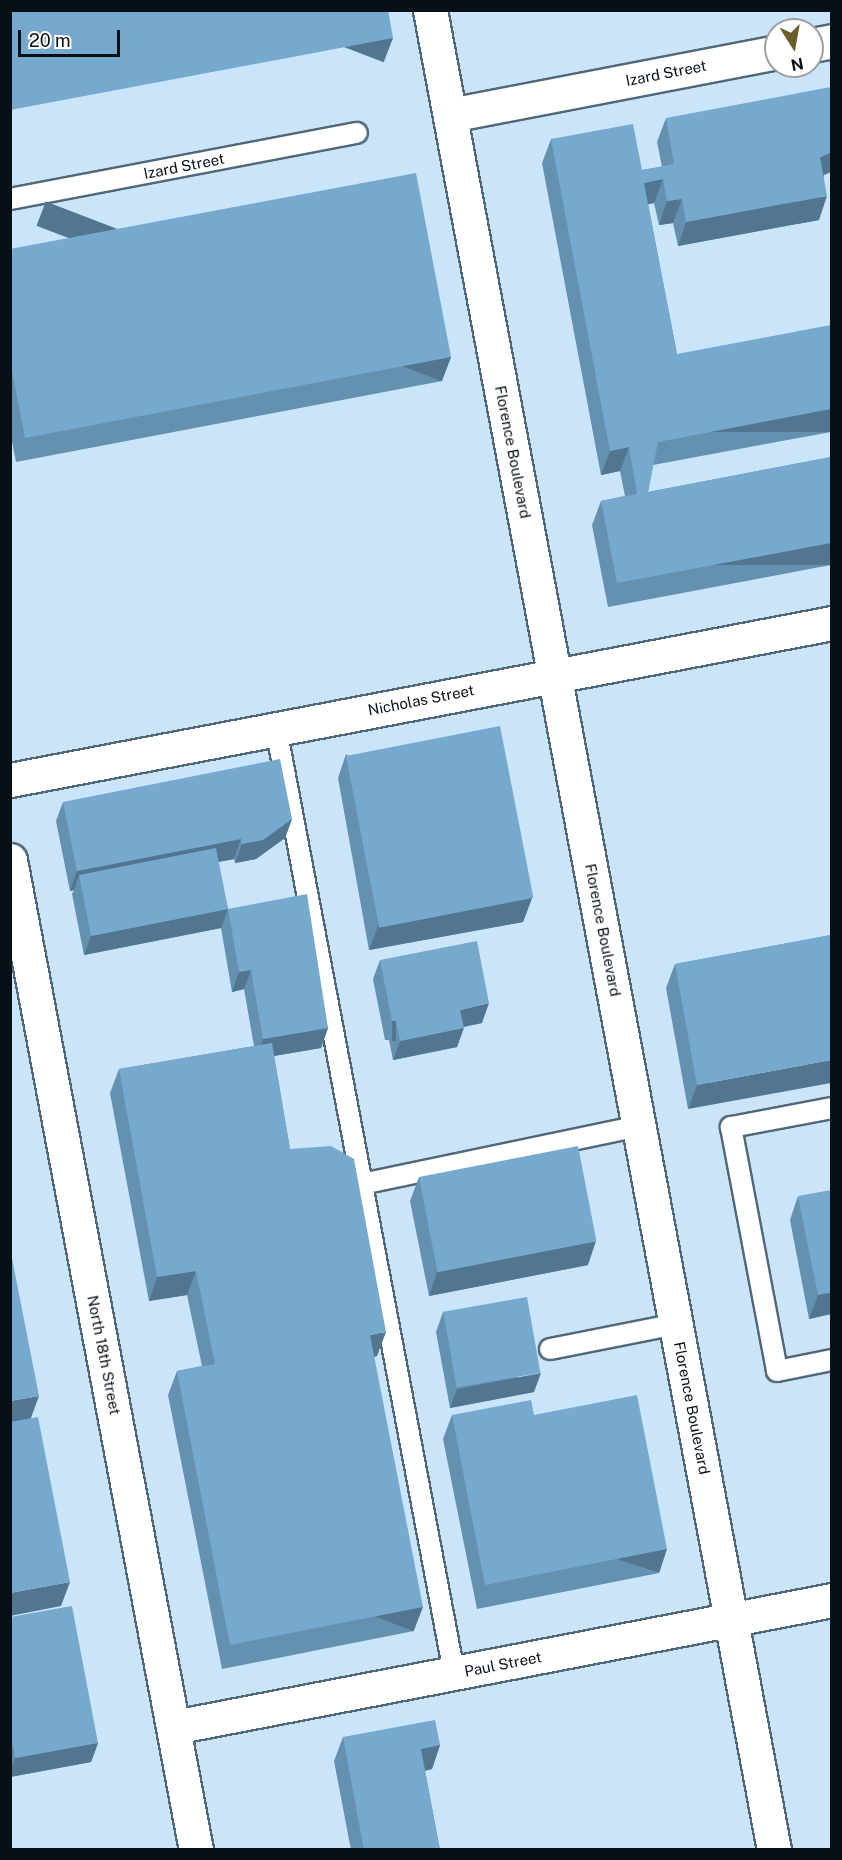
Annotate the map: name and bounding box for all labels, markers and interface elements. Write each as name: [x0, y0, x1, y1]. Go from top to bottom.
scale bar: [21, 18, 123, 56]
north arrow: [764, 18, 824, 78]
text: 20 m: [29, 30, 71, 51]
text: N: [789, 54, 805, 75]
street label: Izard Street: [624, 56, 708, 90]
street label: Izard Street: [142, 149, 226, 183]
street label: Florence Boulevard: [491, 384, 535, 520]
street label: Nicholas Street: [366, 681, 476, 719]
street label: Florence Boulevard: [581, 862, 625, 998]
street label: North 18th Street: [84, 1294, 124, 1416]
street label: Florence Boulevard: [670, 1340, 714, 1476]
street label: Paul Street: [463, 1648, 543, 1680]

